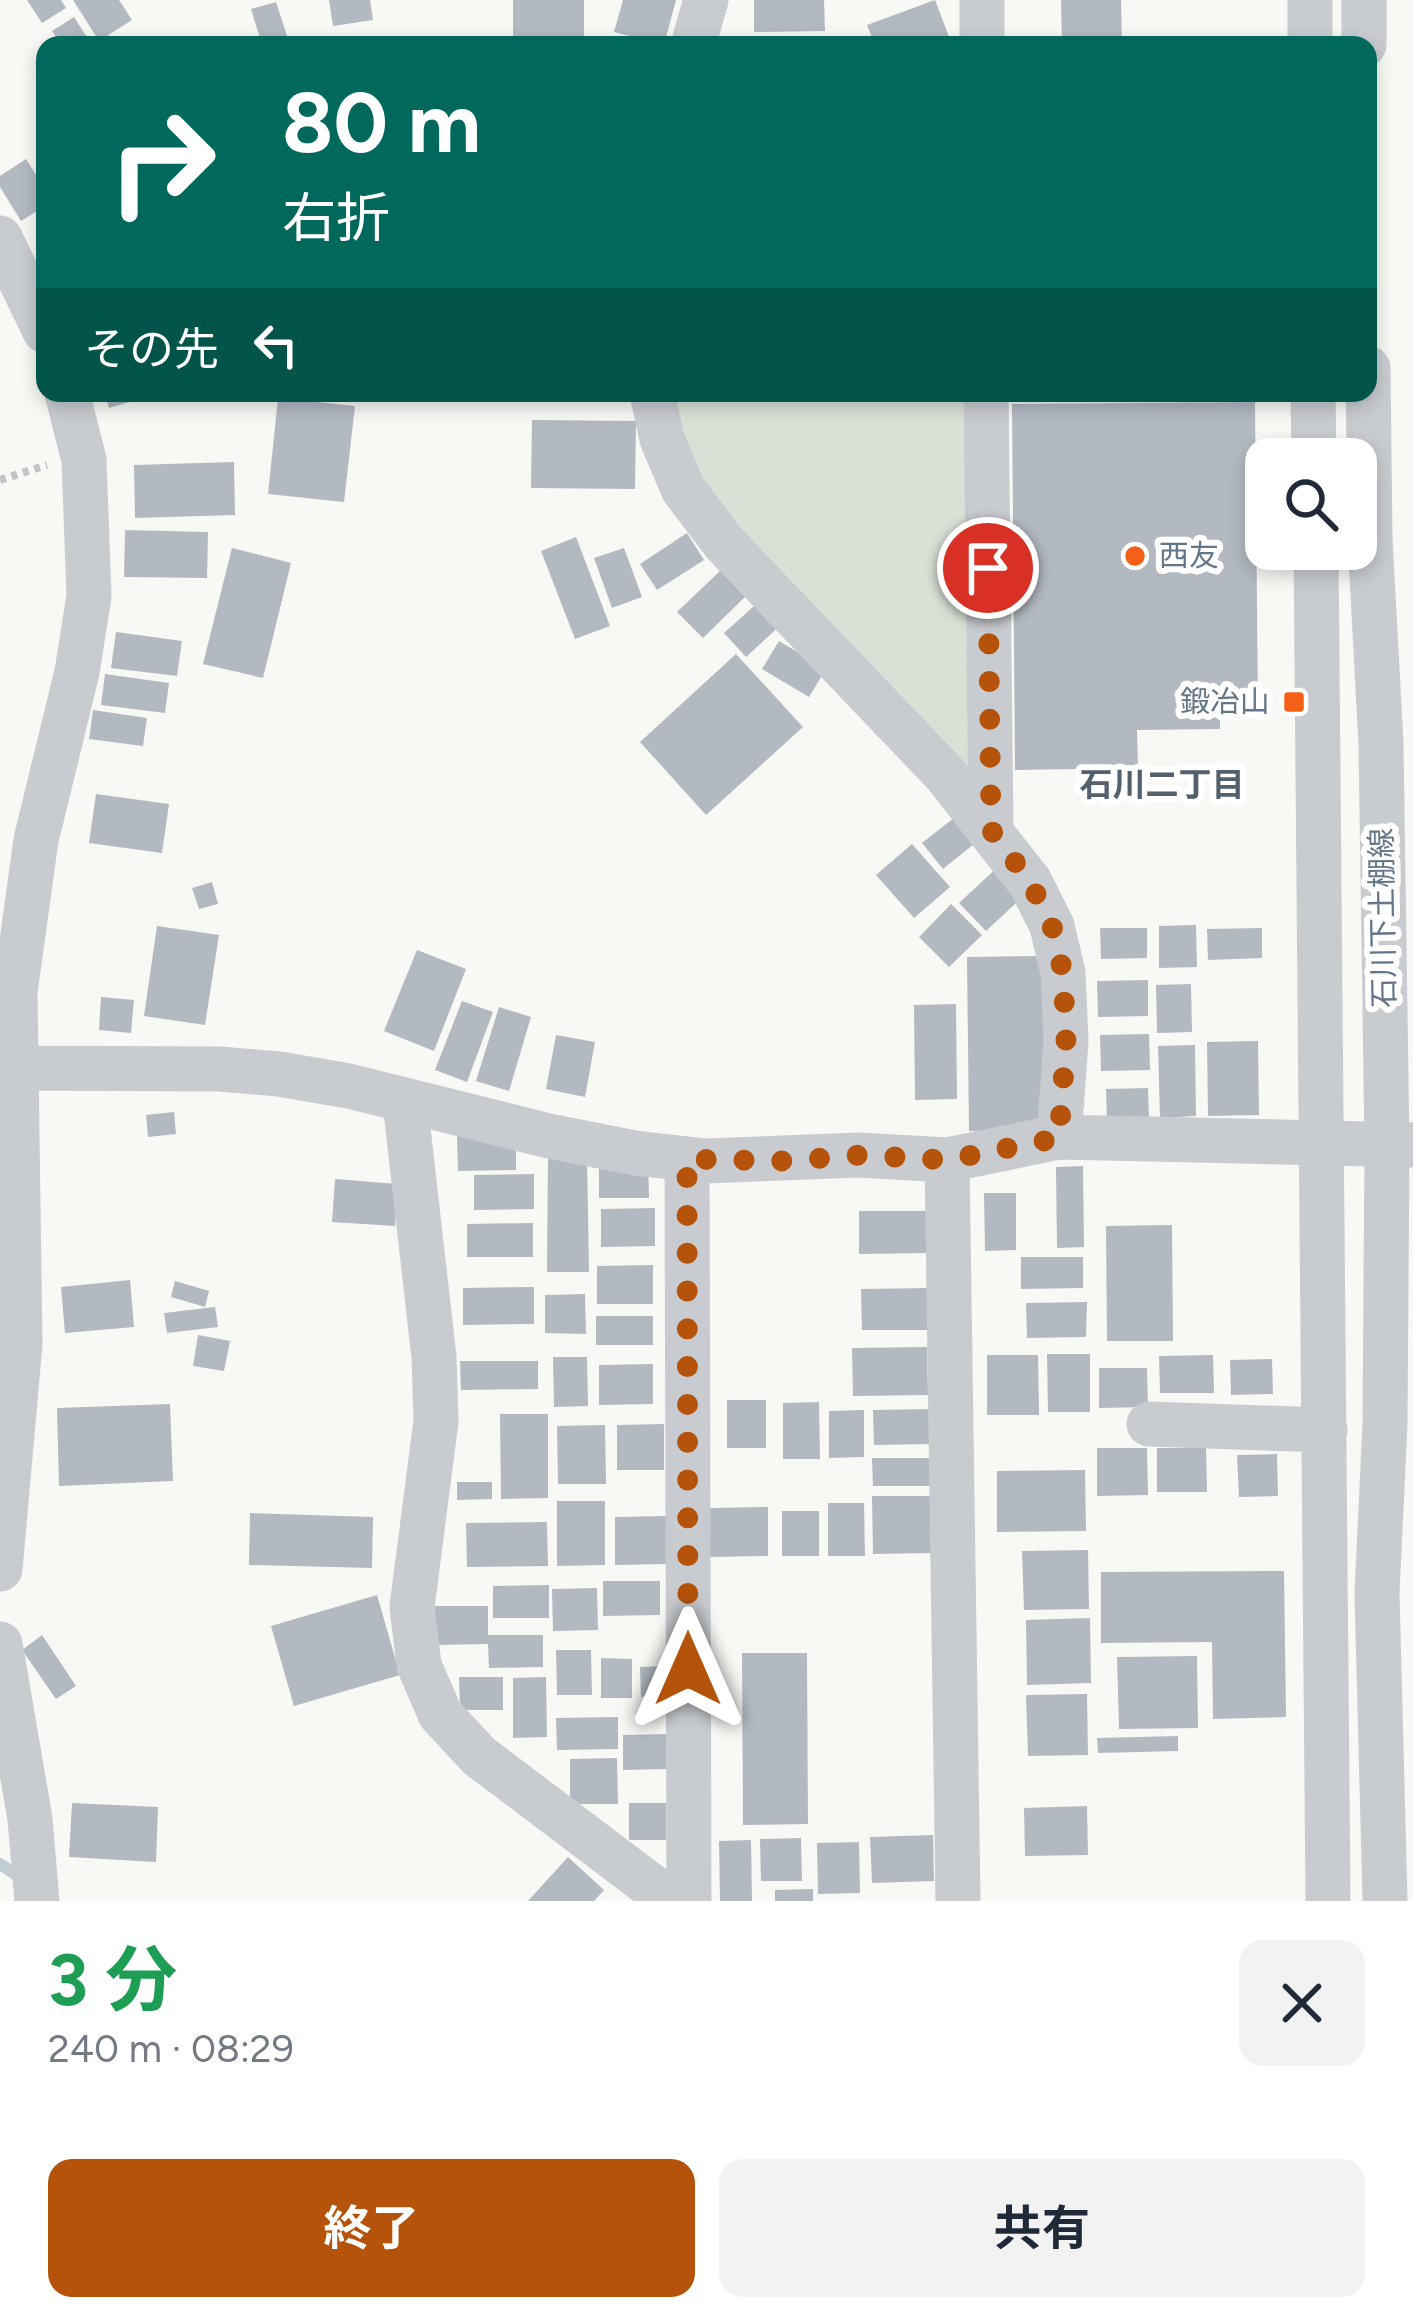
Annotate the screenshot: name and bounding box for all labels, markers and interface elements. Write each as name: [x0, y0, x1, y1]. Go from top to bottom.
text: 80 m: [282, 72, 481, 173]
icon: right: [84, 84, 240, 240]
text: 右折: [282, 186, 390, 251]
icon: left: [243, 312, 309, 378]
text: その先: [84, 322, 219, 376]
map controls: [1245, 438, 1377, 570]
button: search: [1245, 438, 1377, 570]
pin: [937, 517, 1039, 619]
icon: arrive: [955, 535, 1021, 601]
place label: 西友: [1159, 537, 1219, 574]
marker: 西友: [1122, 543, 1148, 569]
place label: 鍛冶山: [1180, 683, 1270, 720]
marker: 鍛冶山: [1281, 689, 1307, 715]
district label: 石川二丁目: [1080, 765, 1245, 804]
street label: 石川下土棚線: [1362, 828, 1403, 1008]
position arrow: [625, 1606, 751, 1732]
text: 3 分: [48, 1937, 177, 2023]
button: close: [1239, 1940, 1365, 2066]
text: 240 m · 08:29: [48, 2025, 294, 2072]
button: 終了: [48, 2159, 695, 2297]
button: 共有: [719, 2159, 1365, 2297]

